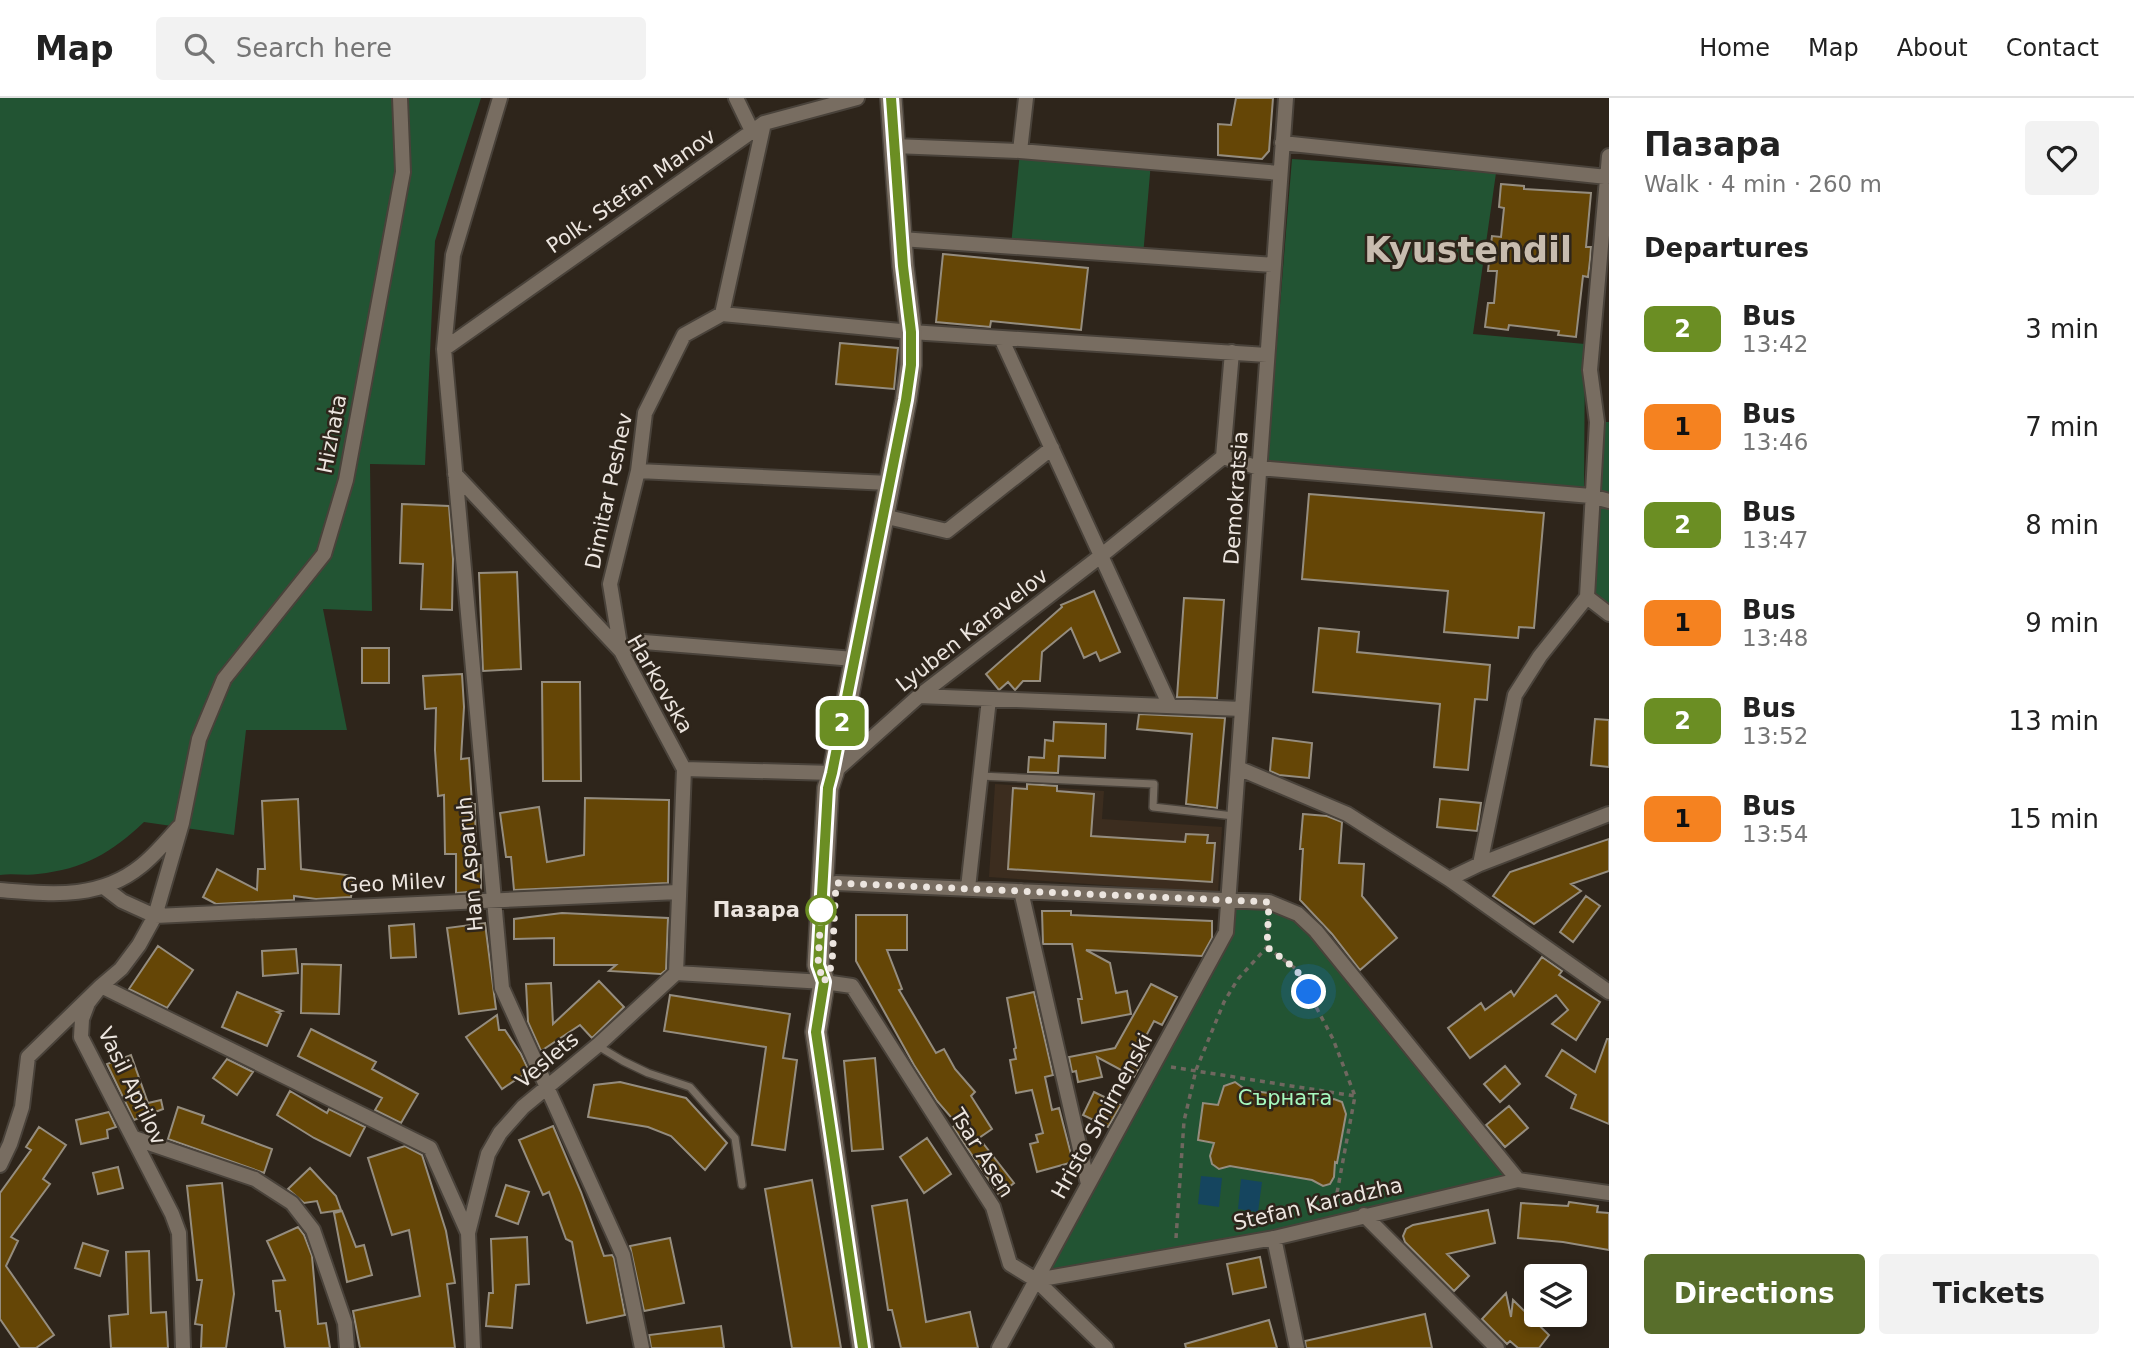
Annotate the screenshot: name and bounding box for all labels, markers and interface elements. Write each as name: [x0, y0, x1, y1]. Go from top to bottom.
search box: [156, 17, 646, 80]
text: Map: [35, 29, 114, 68]
icon: search: [180, 29, 218, 67]
text: Search here: [236, 33, 392, 63]
text: Home: [1699, 34, 1770, 62]
text: Map: [1808, 34, 1859, 62]
text: About: [1897, 34, 1968, 62]
text: Contact: [2006, 34, 2099, 62]
button: heart: [2025, 121, 2099, 195]
street label: Polk. Stefan Manov: [542, 124, 720, 258]
text: Пазара: [1644, 125, 1781, 164]
text: Walk · 4 min · 260 m: [1644, 171, 1882, 197]
district label: Kyustendil: [1364, 230, 1572, 270]
text: Departures: [1644, 233, 1809, 263]
text: Bus: [1742, 301, 1796, 331]
text: 3 min: [2025, 314, 2099, 344]
text: 2: [1674, 315, 1691, 343]
text: 13:42: [1742, 331, 1808, 357]
street label: Hizhata: [313, 392, 351, 476]
text: Bus: [1742, 399, 1796, 429]
street label: Dimitar Peshev: [581, 411, 637, 571]
text: 7 min: [2025, 412, 2099, 442]
text: 1: [1674, 413, 1691, 441]
text: 13:46: [1742, 429, 1808, 455]
street label: Demokratsia: [1219, 430, 1253, 566]
text: Bus: [1742, 497, 1796, 527]
text: 8 min: [2025, 510, 2099, 540]
text: 2: [1674, 511, 1691, 539]
text: 13:47: [1742, 527, 1808, 553]
street label: Lyuben Karavelov: [891, 563, 1053, 697]
text: Bus: [1742, 595, 1796, 625]
text: 9 min: [2025, 608, 2099, 638]
text: 1: [1674, 609, 1691, 637]
text: 13:48: [1742, 625, 1808, 651]
street label: Harkovska: [622, 631, 698, 737]
text: Bus: [1742, 693, 1796, 723]
line badge: 2: [819, 700, 865, 746]
text: 13 min: [2009, 706, 2099, 736]
text: 2: [1674, 707, 1691, 735]
text: 2: [834, 709, 850, 737]
text: 13:52: [1742, 723, 1808, 749]
text: Bus: [1742, 791, 1796, 821]
street label: Han Asparuh: [452, 796, 488, 932]
text: 15 min: [2009, 804, 2099, 834]
text: 1: [1674, 805, 1691, 833]
text: 13:54: [1742, 821, 1808, 847]
street label: Geo Milev: [342, 868, 446, 898]
marker: Пазара: [806, 895, 836, 925]
place label: Пазара: [713, 898, 800, 922]
your location: [1291, 974, 1326, 1009]
street label: Vasil Aprilov: [93, 1023, 171, 1149]
street label: Veslets: [511, 1027, 583, 1093]
street label: Hristo Smirnenski: [1047, 1029, 1157, 1203]
park label: Сърната: [1238, 1086, 1332, 1110]
street label: Tsar Asen: [945, 1103, 1019, 1202]
street label: Stefan Karadzha: [1231, 1173, 1405, 1235]
button: Directions: [1644, 1254, 1865, 1334]
button: Tickets: [1879, 1254, 2099, 1334]
map controls: [1524, 1264, 1587, 1327]
button: layers: [1524, 1264, 1587, 1327]

